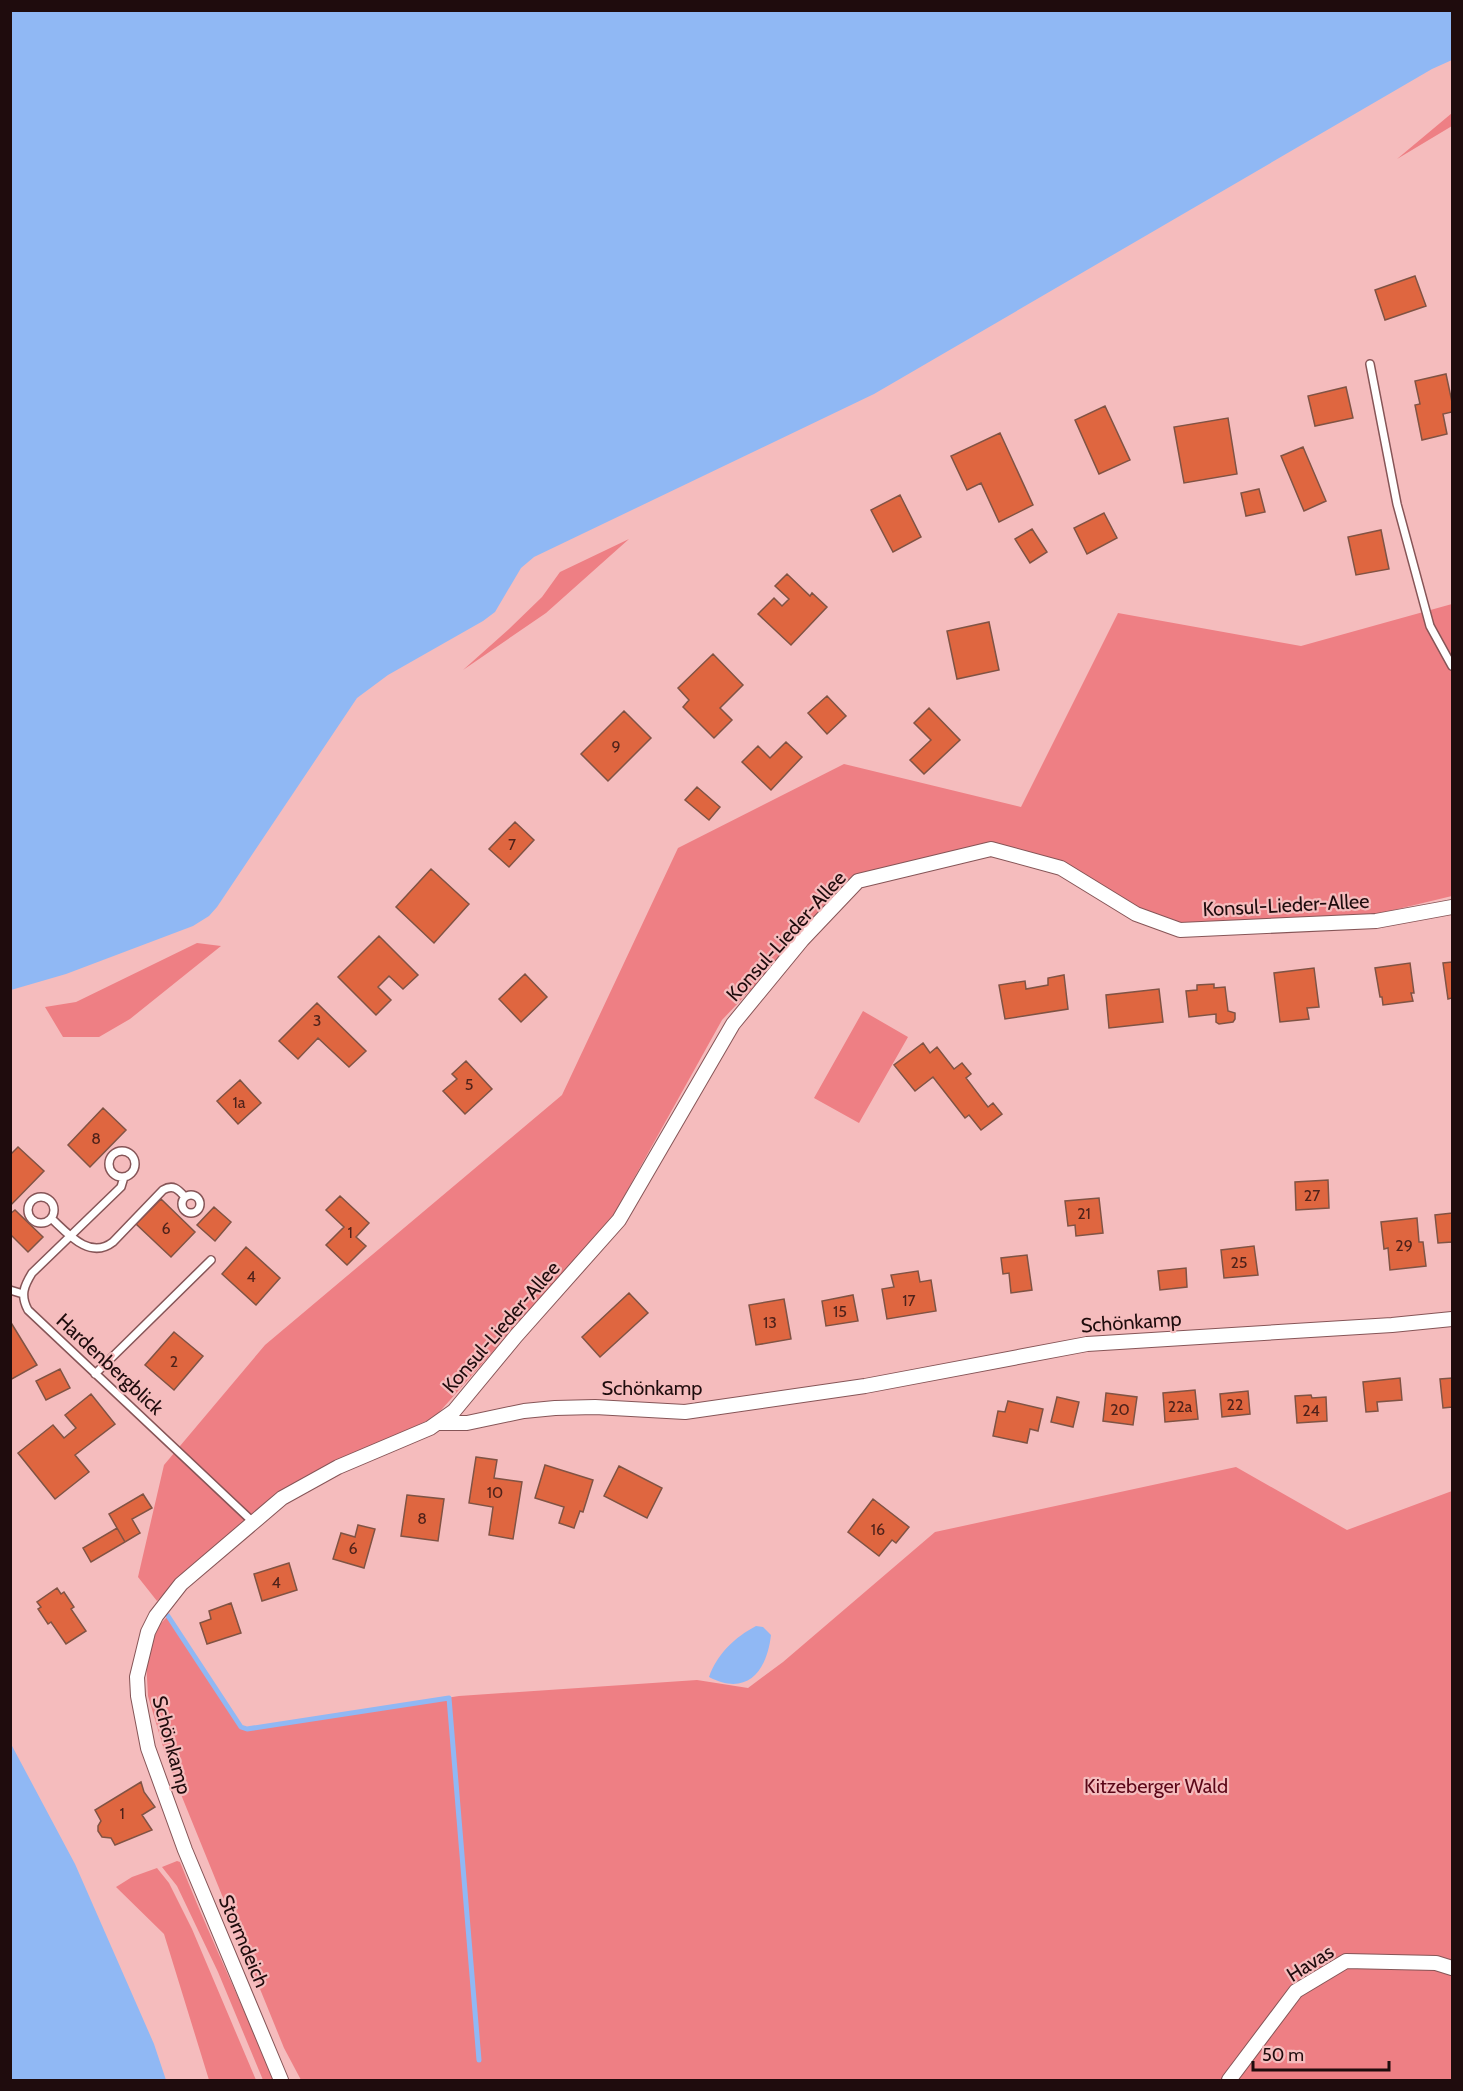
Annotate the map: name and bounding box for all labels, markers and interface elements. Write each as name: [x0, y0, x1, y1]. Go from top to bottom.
house number: 9: [611, 737, 621, 756]
house number: 7: [508, 835, 516, 854]
street label: Konsul-Lieder-Allee: [721, 866, 851, 1006]
street label: Konsul-Lieder-Allee: [1202, 889, 1370, 921]
house number: 3: [313, 1011, 321, 1030]
house number: 5: [465, 1075, 473, 1094]
house number: 1a: [233, 1093, 246, 1112]
house number: 8: [91, 1129, 101, 1148]
house number: 27: [1304, 1186, 1320, 1205]
house number: 21: [1077, 1204, 1091, 1223]
house number: 6: [161, 1219, 171, 1238]
house number: 1: [347, 1223, 353, 1242]
house number: 29: [1395, 1236, 1413, 1255]
house number: 25: [1230, 1253, 1248, 1272]
street label: Konsul-Lieder-Allee: [437, 1256, 565, 1398]
house number: 4: [246, 1267, 256, 1286]
house number: 17: [902, 1291, 916, 1310]
house number: 15: [833, 1302, 847, 1321]
street label: Schönkamp: [1080, 1307, 1182, 1337]
street label: Hardenbergblick: [51, 1308, 169, 1420]
house number: 13: [763, 1313, 777, 1332]
house number: 2: [170, 1352, 178, 1371]
street label: Schönkamp: [602, 1376, 702, 1400]
house number: 22: [1227, 1395, 1243, 1414]
house number: 22a: [1168, 1397, 1193, 1416]
house number: 20: [1110, 1400, 1130, 1419]
house number: 24: [1302, 1401, 1320, 1420]
house number: 10: [487, 1483, 503, 1502]
house number: 8: [417, 1509, 427, 1528]
house number: 16: [871, 1520, 885, 1539]
house number: 6: [348, 1539, 358, 1558]
house number: 4: [271, 1573, 281, 1592]
street label: Schönkamp: [147, 1693, 197, 1797]
park label: Kitzeberger Wald: [1084, 1774, 1228, 1798]
house number: 1: [119, 1804, 125, 1823]
street label: Stormdeich: [214, 1891, 274, 1991]
street label: Havas: [1282, 1939, 1338, 1987]
scale bar: [1253, 2034, 1390, 2072]
text: 50 m: [1262, 2044, 1304, 2066]

